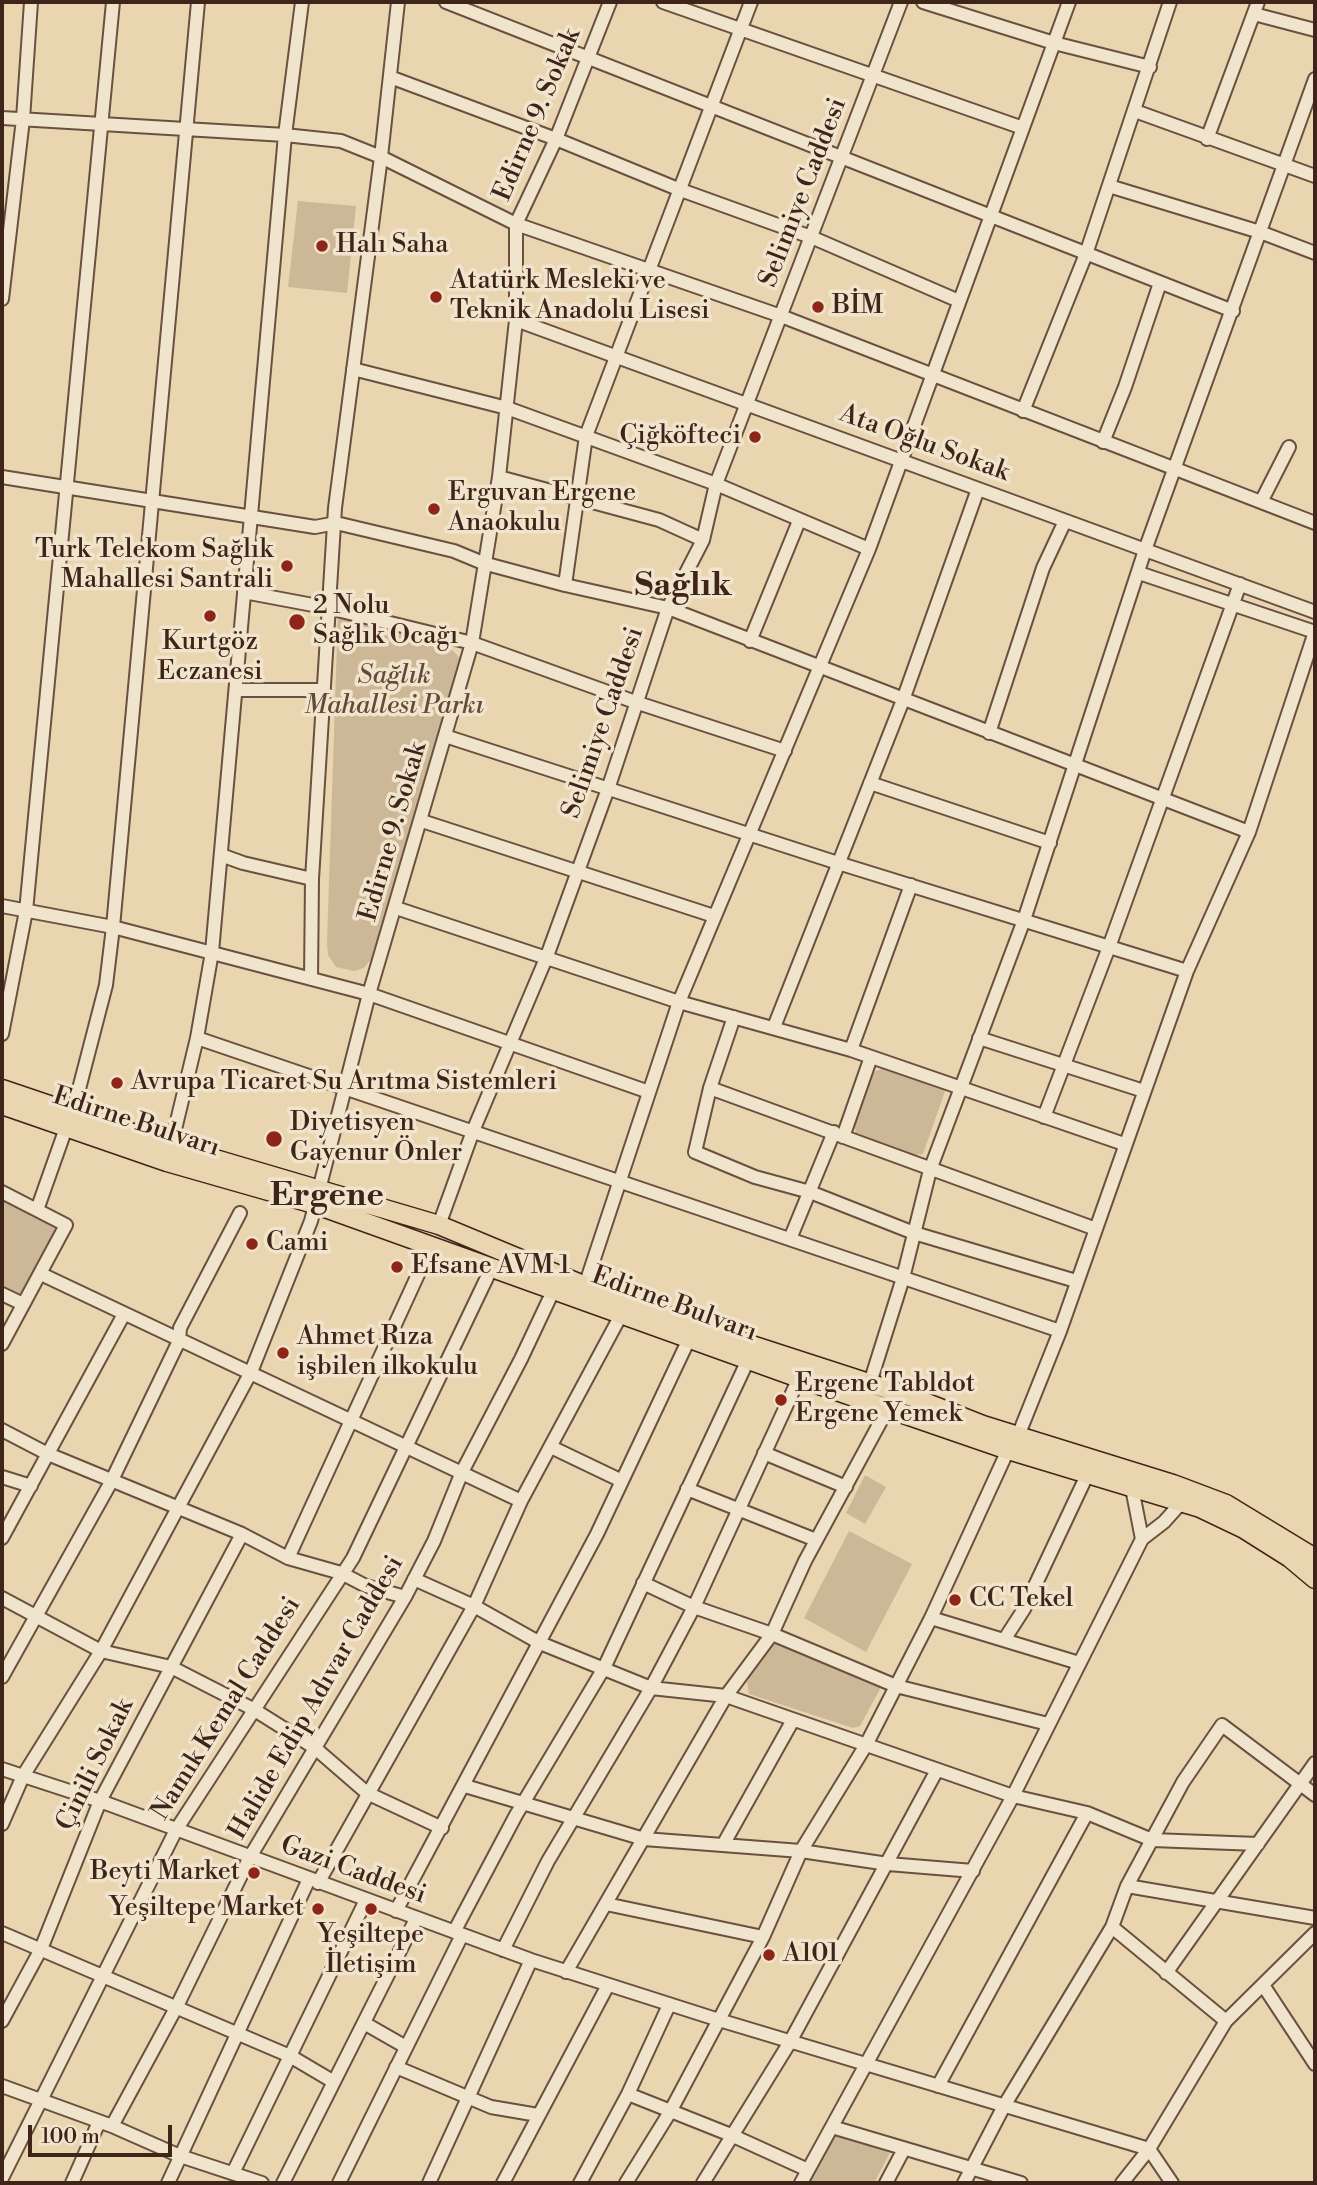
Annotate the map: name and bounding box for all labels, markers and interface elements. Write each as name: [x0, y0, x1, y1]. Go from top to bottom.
street label: Edirne 9. Sokak: [488, 24, 588, 206]
street label: Selimiye Caddesi: [754, 94, 854, 292]
place label: Halı Saha: [336, 230, 448, 262]
marker: Halı Saha: [314, 238, 330, 254]
place label: Atatürk Mesleki ve Teknik Anadolu Lisesi: [450, 266, 710, 328]
marker: Atatürk Mesleki ve Teknik Anadolu Lisesi: [428, 289, 444, 305]
place label: BİM: [832, 291, 883, 323]
marker: BİM: [810, 299, 826, 315]
street label: Ata Oğlu Sokak: [835, 399, 1013, 489]
place label: Çiğköfteci: [619, 421, 741, 453]
marker: Çiğköfteci: [747, 429, 763, 445]
place label: Erguvan Ergene Anaokulu: [448, 478, 636, 540]
marker: Erguvan Ergene Anaokulu: [426, 501, 442, 517]
place label: Turk Telekom Sağlık Mahallesi Santrali: [35, 535, 273, 596]
marker: Turk Telekom Sağlık Mahallesi Santrali: [279, 558, 295, 574]
district label: Sağlık: [634, 567, 732, 607]
place label: 2 Nolu Sağlık Ocağı: [313, 591, 458, 652]
marker: Kurtgöz Eczanesi: [202, 608, 218, 624]
marker: 2 Nolu Sağlık Ocağı: [287, 612, 307, 632]
street label: Selimiye Caddesi: [557, 623, 651, 823]
place label: Kurtgöz Eczanesi: [157, 627, 263, 688]
park label: Sağlık Mahallesi Parkı: [304, 661, 484, 722]
street label: Edirne 9. Sokak: [354, 739, 434, 925]
place label: Avrupa Ticaret Su Arıtma Sistemleri: [131, 1067, 557, 1099]
marker: Avrupa Ticaret Su Arıtma Sistemleri: [109, 1075, 125, 1091]
street label: Edirne Bulvarı: [49, 1081, 223, 1165]
place label: Diyetisyen Gayenur Önler: [290, 1108, 462, 1170]
marker: Diyetisyen Gayenur Önler: [264, 1129, 284, 1149]
district label: Ergene: [270, 1177, 384, 1217]
place label: Cami: [266, 1228, 328, 1260]
marker: Cami: [244, 1236, 260, 1252]
place label: Efsane AVM 1: [411, 1251, 570, 1283]
marker: Efsane AVM 1: [389, 1259, 405, 1275]
street label: Edirne Bulvarı: [587, 1261, 761, 1349]
place label: Ahmet Rıza işbilen ilkokulu: [297, 1322, 478, 1384]
marker: Ahmet Rıza işbilen ilkokulu: [275, 1345, 291, 1361]
place label: Ergene Tabldot Ergene Yemek: [795, 1369, 975, 1430]
marker: Ergene Tabldot Ergene Yemek: [773, 1392, 789, 1408]
street label: Halide Edip Adıvar Caddesi: [223, 1551, 411, 1845]
place label: CC Tekel: [969, 1584, 1073, 1616]
street label: Namık Kemal Caddesi: [146, 1592, 308, 1826]
marker: CC Tekel: [947, 1592, 963, 1608]
street label: Çinili Sokak: [51, 1694, 141, 1836]
street label: Gazi Caddesi: [276, 1830, 430, 1912]
place label: Beyti Market: [90, 1857, 240, 1889]
marker: Beyti Market: [246, 1865, 262, 1881]
place label: Yeşiltepe Market: [110, 1893, 304, 1925]
marker: Yeşiltepe Market: [310, 1901, 326, 1917]
marker: Yeşiltepe İletişim: [363, 1901, 379, 1917]
place label: Yeşiltepe İletişim: [318, 1920, 424, 1982]
place label: A101: [783, 1939, 839, 1971]
marker: A101: [761, 1947, 777, 1963]
scale bar: [32, 2112, 175, 2156]
text: 100 m: [41, 2124, 100, 2150]

